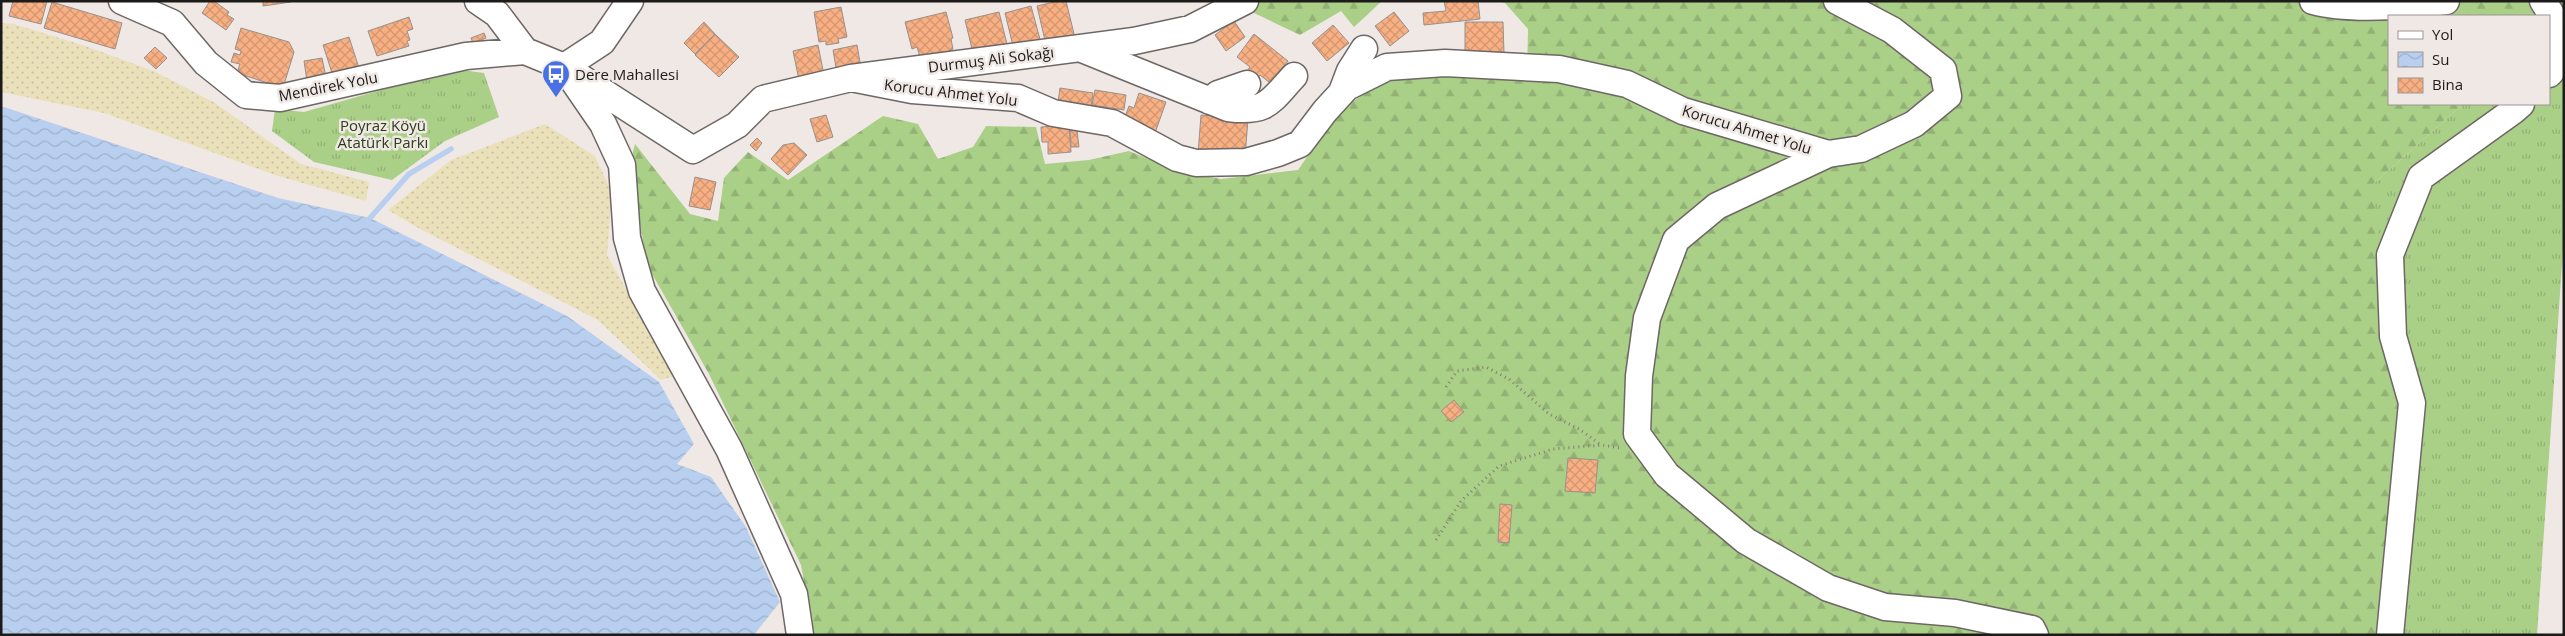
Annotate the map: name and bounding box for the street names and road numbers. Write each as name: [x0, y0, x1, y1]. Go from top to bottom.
street label: Durmuş Ali Sokağı: [927, 41, 1055, 77]
street label: Mendirek Yolu: [277, 67, 379, 105]
street label: Korucu Ahmet Yolu: [883, 74, 1019, 110]
street label: Korucu Ahmet Yolu: [1680, 100, 1814, 158]

